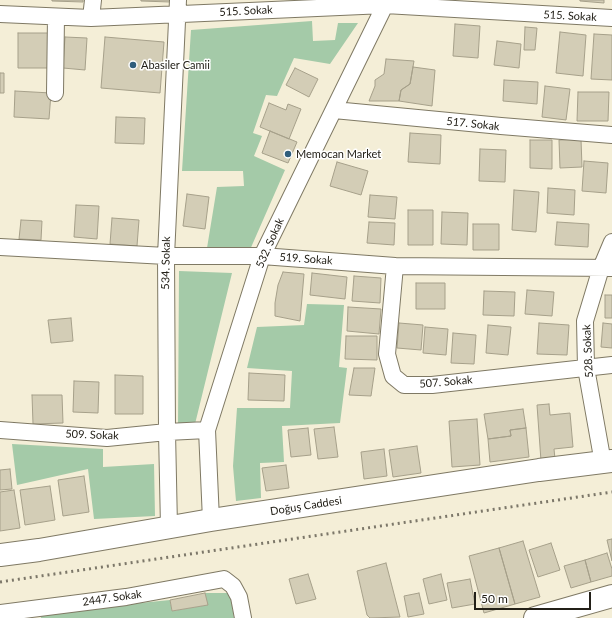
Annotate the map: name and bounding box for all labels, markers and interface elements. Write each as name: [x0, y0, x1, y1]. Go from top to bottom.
street label: 515. Sokak: [219, 3, 273, 19]
street label: 515. Sokak: [543, 8, 597, 24]
place label: Abasiler Camii: [141, 58, 210, 72]
marker: Abasiler Camii: [128, 60, 138, 70]
street label: 517. Sokak: [446, 115, 500, 133]
place label: Memocan Market: [296, 147, 381, 161]
marker: Memocan Market: [283, 149, 293, 159]
street label: 532. Sokak: [253, 216, 287, 270]
street label: 534. Sokak: [159, 236, 173, 290]
street label: 519. Sokak: [279, 251, 333, 267]
street label: 528. Sokak: [580, 324, 596, 378]
street label: 507. Sokak: [419, 373, 473, 391]
street label: 509. Sokak: [65, 427, 119, 443]
street label: Doğuş Caddesi: [269, 494, 343, 518]
scale bar: [476, 584, 593, 610]
street label: 2447. Sokak: [81, 587, 143, 609]
text: 50 m: [481, 591, 508, 606]

